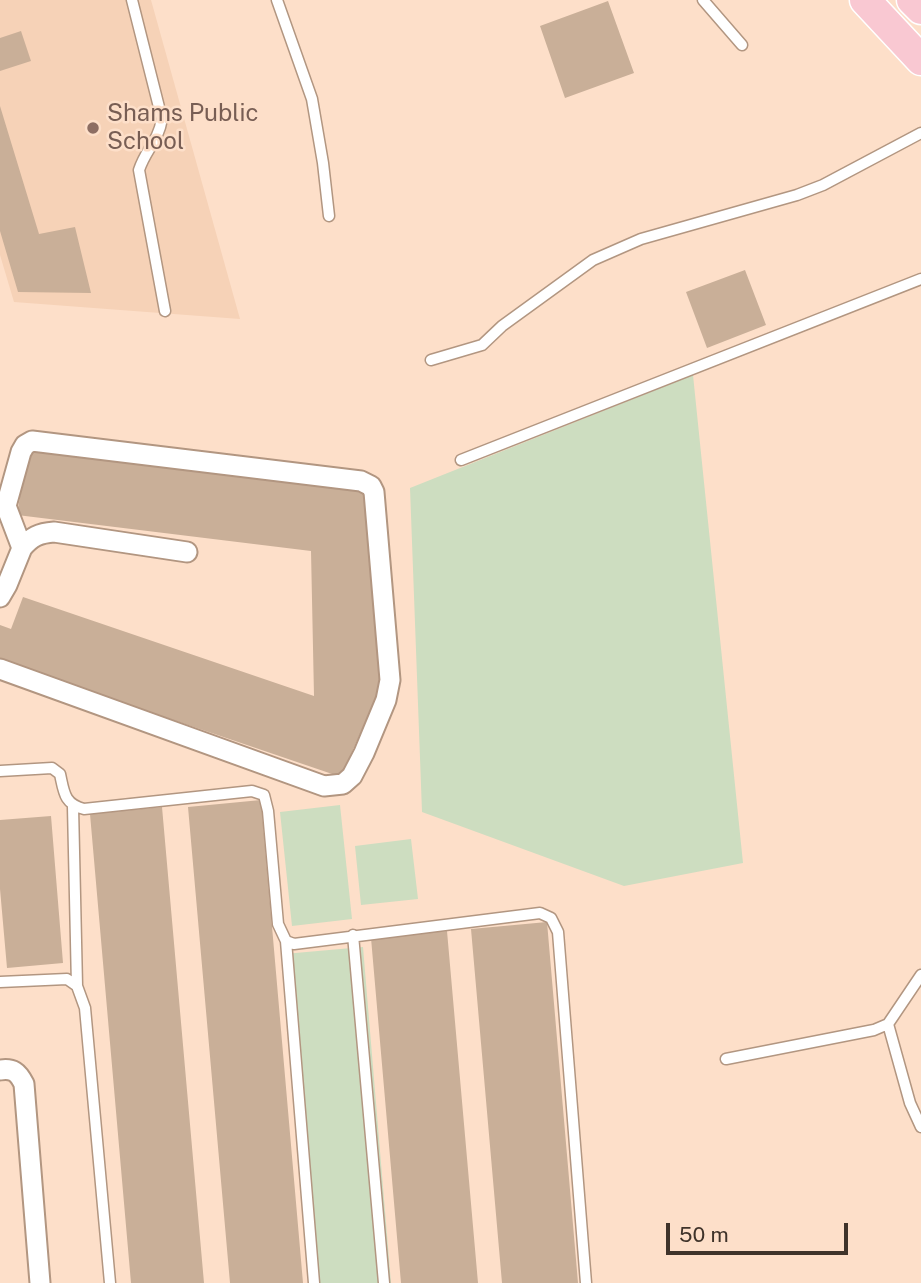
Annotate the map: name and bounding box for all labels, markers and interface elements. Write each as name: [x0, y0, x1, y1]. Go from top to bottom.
place label: Shams Public School: [107, 100, 259, 156]
marker: Shams Public School: [85, 120, 101, 136]
scale bar: [669, 1210, 851, 1254]
text: 50 m: [679, 1222, 729, 1247]

